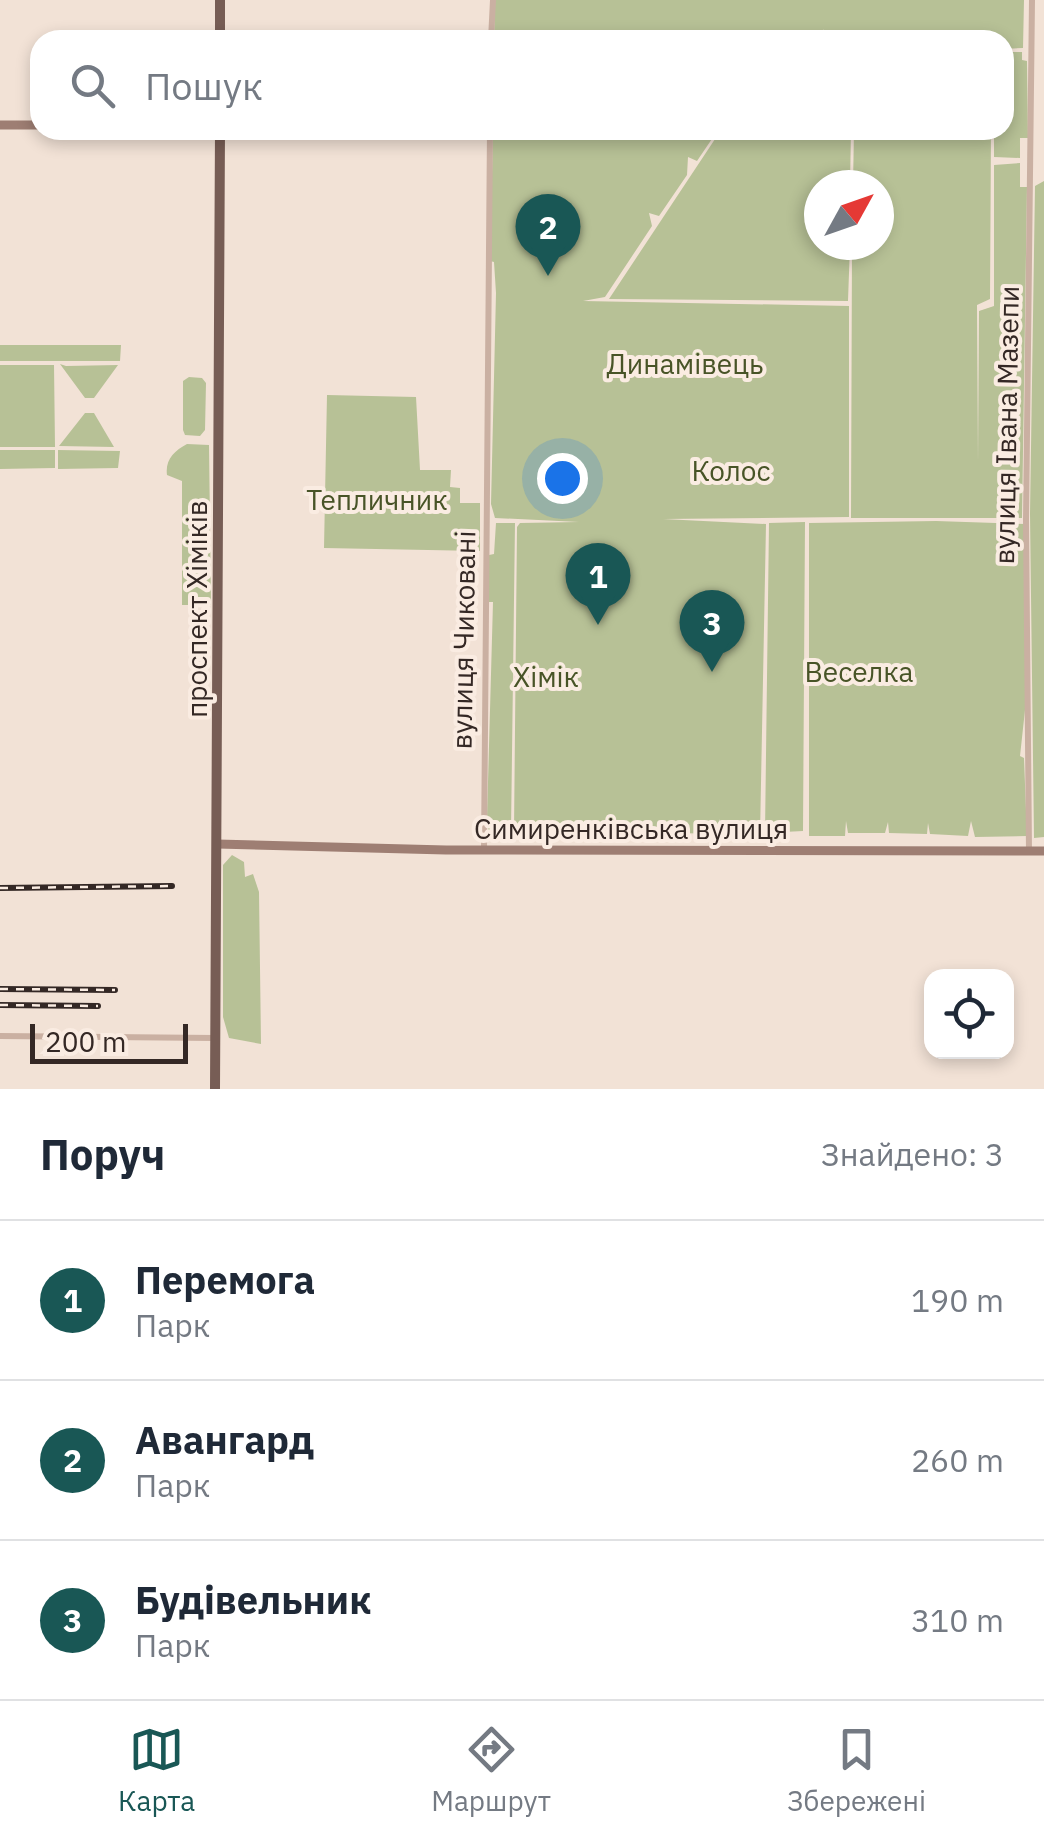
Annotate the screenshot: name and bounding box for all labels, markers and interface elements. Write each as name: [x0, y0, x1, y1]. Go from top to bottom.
search box: [30, 30, 1014, 140]
icon: search: [65, 58, 120, 113]
text: Пошук: [145, 61, 263, 110]
north arrow: [804, 170, 894, 260]
pin: 2: [516, 194, 580, 276]
street label: вулиця Івана Мазепи: [985, 285, 1027, 565]
park label: Динамівець: [606, 345, 764, 382]
park label: Колос: [692, 452, 771, 489]
your location: [537, 453, 588, 504]
park label: Тепличник: [306, 481, 448, 518]
street label: проспект Хіміків: [178, 500, 215, 718]
street label: вулиця Чиковані: [443, 530, 483, 750]
pin: 1: [566, 542, 630, 625]
pin: 3: [680, 590, 744, 672]
park label: Веселка: [805, 653, 913, 690]
park label: Хімік: [513, 658, 579, 695]
street label: Симиренківська вулиця: [474, 810, 788, 847]
map controls: [924, 969, 1014, 1059]
button: locate: [924, 969, 1014, 1059]
scale bar: [30, 1019, 188, 1064]
text: 200 m: [45, 1023, 126, 1060]
text: Поруч: [40, 1127, 165, 1182]
text: Знайдено: 3: [821, 1133, 1004, 1175]
text: Перемога: [135, 1255, 315, 1304]
text: 1: [63, 1279, 82, 1321]
text: 190 m: [911, 1279, 1004, 1321]
text: Парк: [135, 1304, 210, 1346]
text: Авангард: [135, 1415, 314, 1464]
text: 2: [63, 1439, 82, 1481]
text: 260 m: [911, 1439, 1004, 1481]
text: Парк: [135, 1464, 210, 1506]
text: Будівельник: [135, 1575, 372, 1624]
text: 3: [63, 1599, 82, 1641]
text: 310 m: [911, 1599, 1004, 1641]
text: Парк: [135, 1624, 210, 1666]
tab: Карта: [118, 1722, 195, 1819]
tab: Маршрут: [431, 1722, 551, 1819]
tab: Збережені: [787, 1722, 926, 1819]

